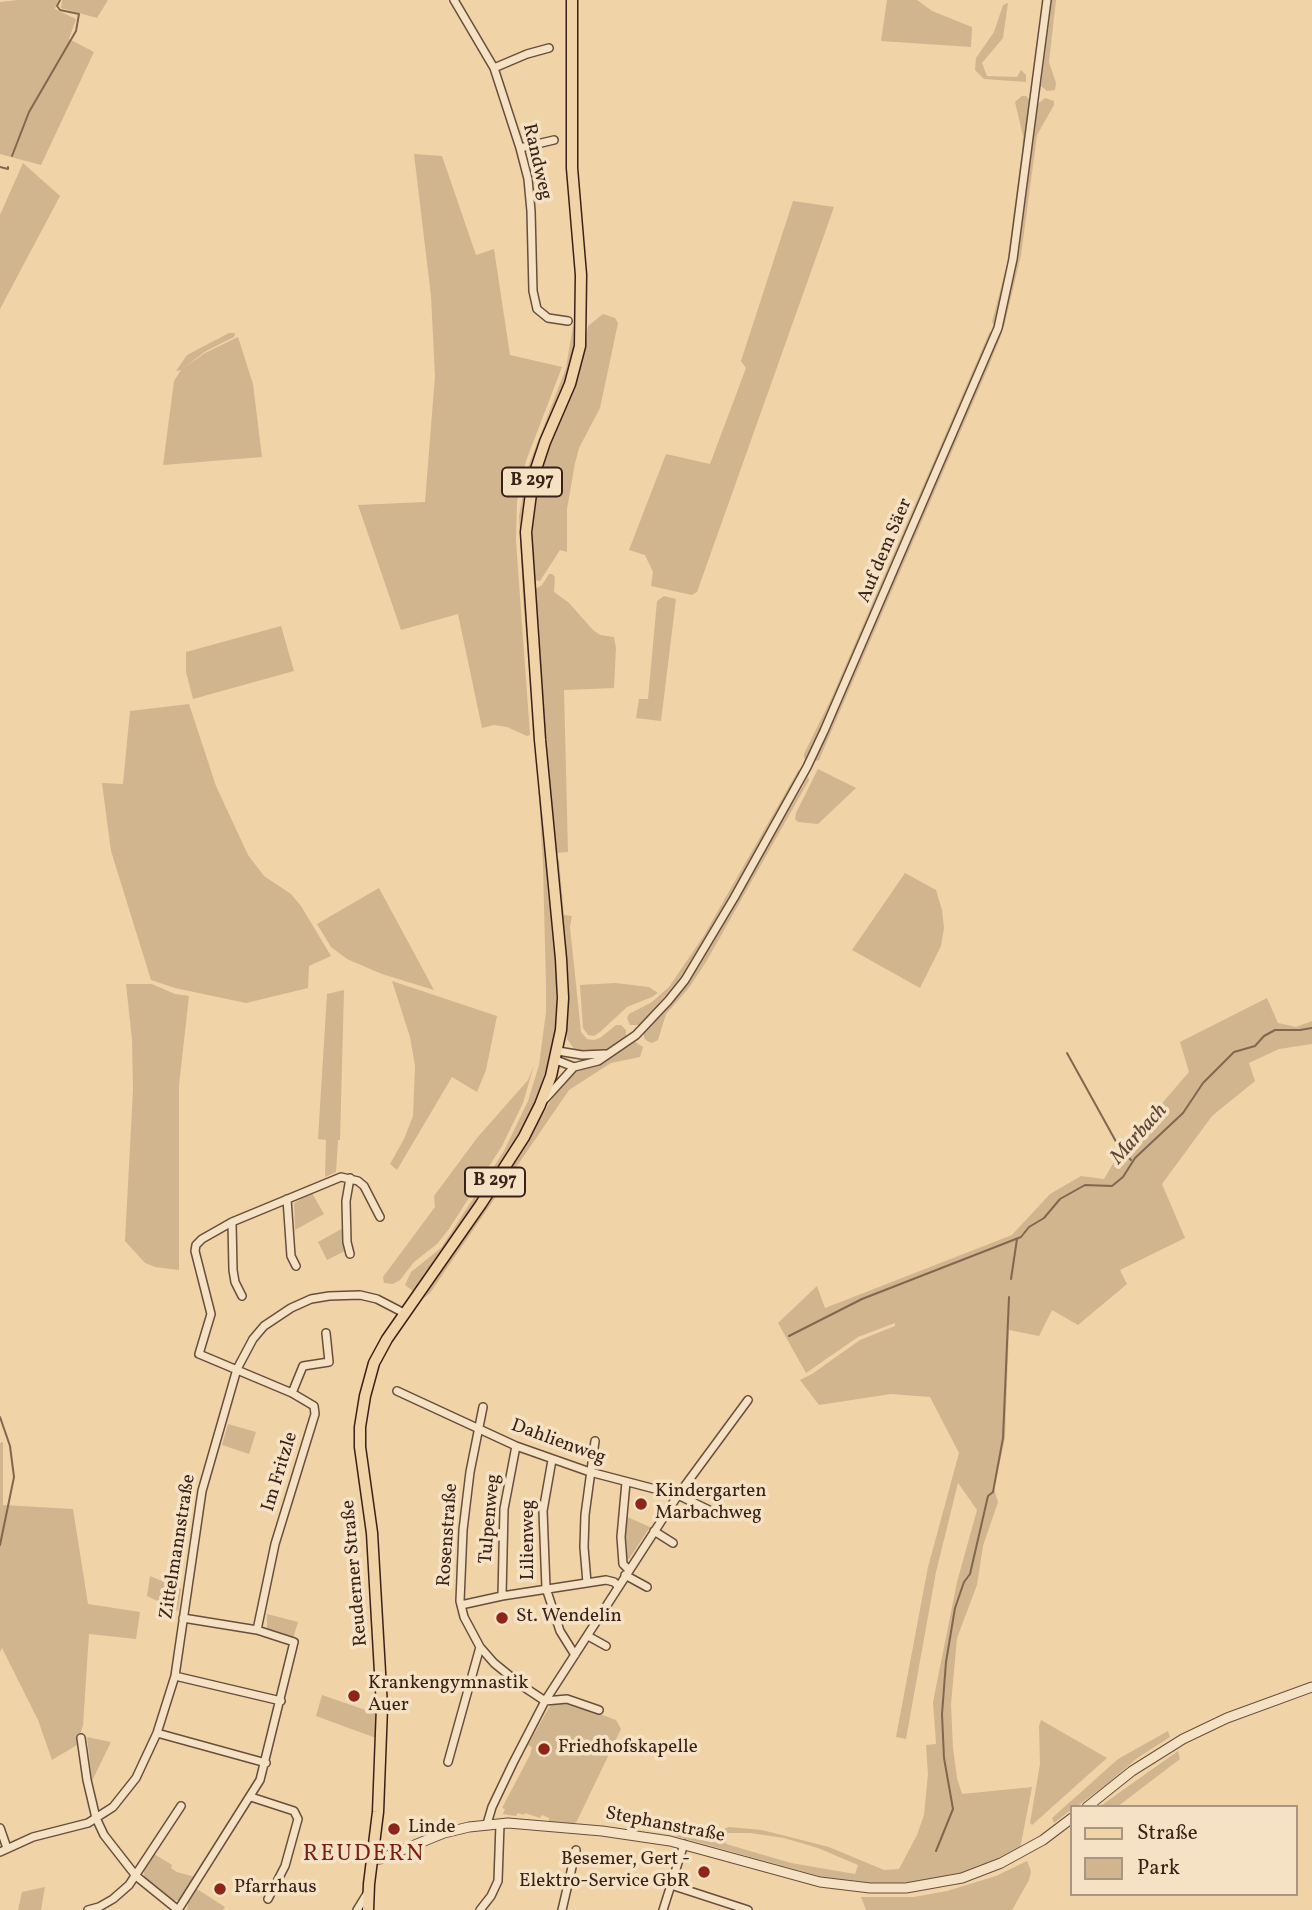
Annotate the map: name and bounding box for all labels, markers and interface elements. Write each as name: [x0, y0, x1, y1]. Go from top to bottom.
street label: Randweg: [516, 122, 556, 202]
road number: B 297: [502, 468, 562, 496]
street label: Auf dem Säer: [854, 495, 918, 607]
water label: Marbach: [1106, 1099, 1174, 1171]
road number: B 297: [465, 1168, 525, 1196]
street label: Dahlienweg: [508, 1415, 608, 1471]
street label: Im Fritzle: [258, 1429, 304, 1515]
street label: Zittelmannstraße: [156, 1473, 202, 1621]
street label: Tulpenweg: [476, 1473, 506, 1565]
street label: Rosenstraße: [434, 1482, 464, 1588]
place label: Kindergarten Marbachweg: [655, 1482, 767, 1526]
marker: Kindergarten Marbachweg: [633, 1496, 649, 1512]
street label: Reuderner Straße: [338, 1499, 374, 1647]
street label: Lilienweg: [519, 1500, 541, 1580]
place label: St. Wendelin: [516, 1607, 622, 1629]
marker: St. Wendelin: [494, 1610, 510, 1626]
place label: Krankengymnastik Auer: [368, 1674, 529, 1718]
marker: Krankengymnastik Auer: [346, 1688, 362, 1704]
place label: Friedhofskapelle: [558, 1738, 698, 1760]
marker: Friedhofskapelle: [536, 1741, 552, 1757]
street label: Stephanstraße: [603, 1803, 727, 1849]
legend: [1070, 1805, 1298, 1896]
place label: Linde: [408, 1818, 455, 1840]
text: Straße: [1137, 1819, 1198, 1848]
marker: Linde: [386, 1821, 402, 1837]
district label: REUDERN: [304, 1842, 424, 1870]
place label: Besemer, Gert - Elektro-Service GbR: [519, 1850, 690, 1894]
text: Park: [1137, 1854, 1180, 1883]
marker: Besemer, Gert - Elektro-Service GbR: [696, 1864, 712, 1880]
place label: Pfarrhaus: [234, 1878, 317, 1900]
marker: Pfarrhaus: [212, 1881, 228, 1897]

